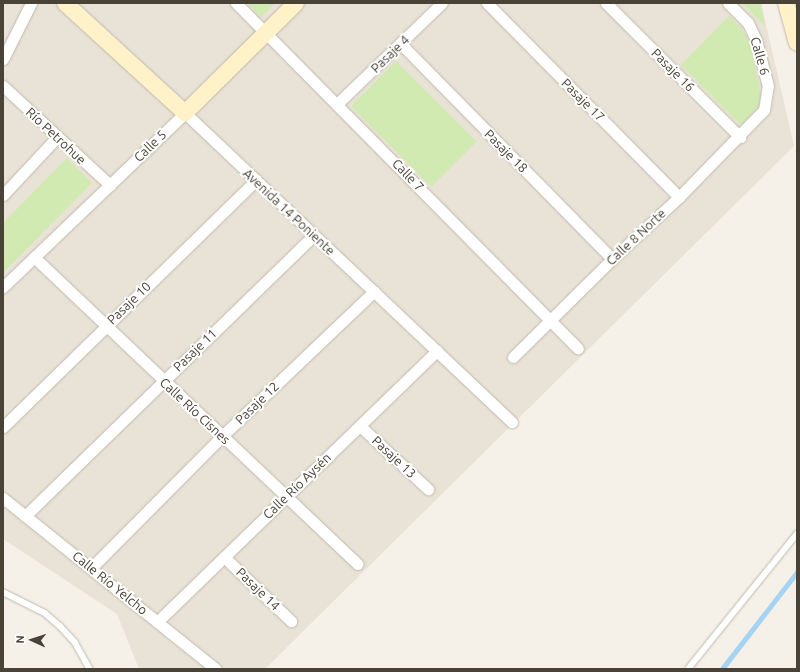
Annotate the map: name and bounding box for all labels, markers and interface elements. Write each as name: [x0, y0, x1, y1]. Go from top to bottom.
street label: Pasaje 4: [368, 32, 412, 76]
street label: Calle 6: [747, 35, 773, 77]
street label: Pasaje 16: [648, 45, 698, 95]
street label: Pasaje 17: [558, 75, 608, 125]
street label: Río Petrohue: [23, 104, 89, 168]
street label: Pasaje 18: [481, 126, 531, 176]
street label: Calle 5: [131, 127, 169, 165]
street label: Calle 7: [389, 156, 427, 194]
street label: Avenida 14 Poniente: [240, 165, 338, 259]
street label: Calle 8 Norte: [603, 205, 669, 269]
street label: Pasaje 10: [104, 278, 154, 328]
street label: Pasaje 11: [170, 325, 220, 375]
street label: Calle Río Cisnes: [157, 374, 233, 448]
street label: Pasaje 12: [232, 378, 282, 428]
street label: Pasaje 13: [369, 433, 419, 481]
street label: Calle Río Aysén: [260, 450, 334, 522]
street label: Calle Río Yelcho: [69, 548, 151, 618]
street label: Pasaje 14: [233, 564, 283, 614]
north arrow: [12, 620, 52, 660]
text: N: [14, 635, 26, 644]

